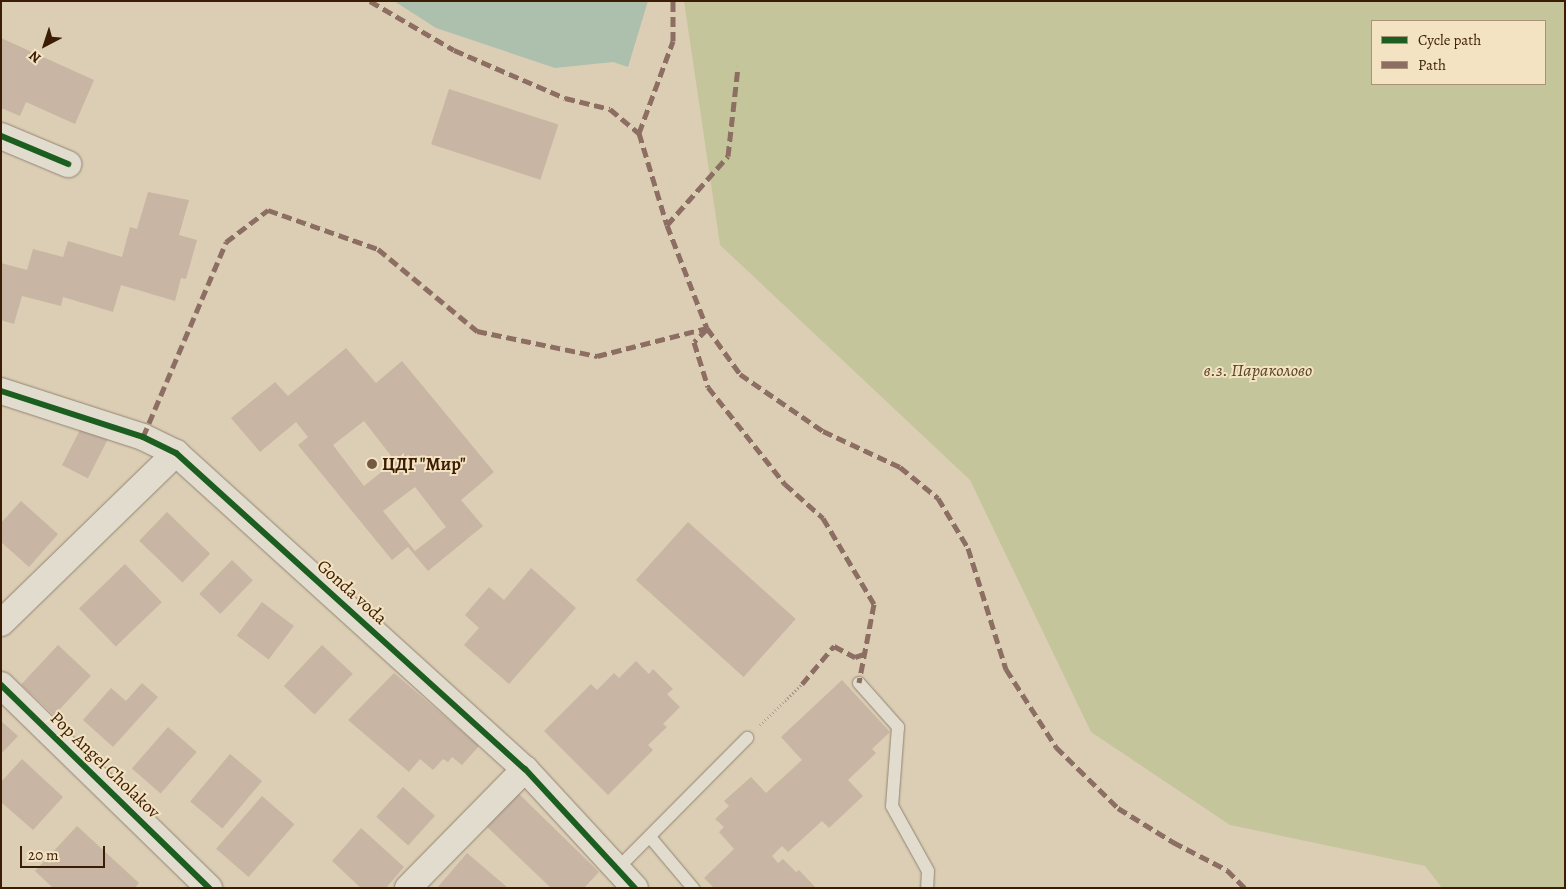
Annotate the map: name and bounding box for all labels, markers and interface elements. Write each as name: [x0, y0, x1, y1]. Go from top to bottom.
north arrow: [20, 20, 70, 70]
legend: [1371, 20, 1546, 85]
text: Cycle path: [1418, 30, 1481, 50]
text: N: [25, 46, 45, 67]
text: Path: [1418, 55, 1446, 75]
park label: в.з. Параколово: [1204, 359, 1312, 381]
place label: ЦДГ "Мир": [382, 453, 466, 475]
marker: ЦДГ "Мир": [366, 458, 378, 470]
street label: Gonda voda: [313, 555, 391, 629]
street label: Pop Angel Cholakov: [46, 707, 164, 823]
scale bar: [22, 836, 108, 868]
text: 20 m: [28, 845, 59, 865]

